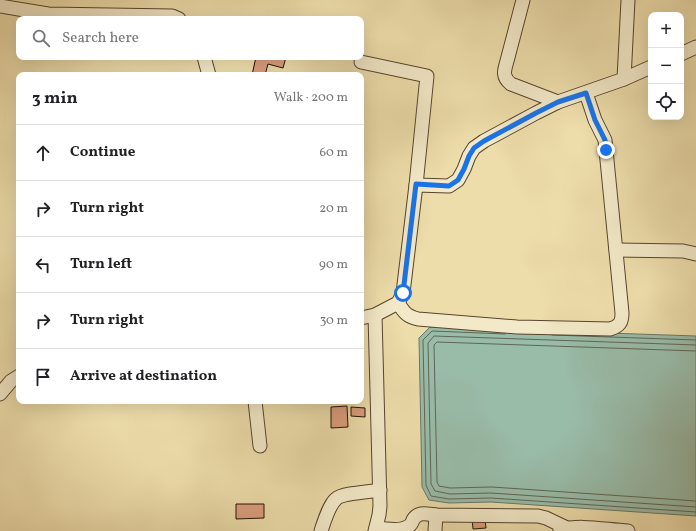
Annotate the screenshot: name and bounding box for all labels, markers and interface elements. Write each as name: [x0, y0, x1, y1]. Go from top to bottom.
map controls: [648, 12, 684, 120]
button: +: [648, 12, 684, 48]
search box: [16, 16, 364, 60]
icon: search: [30, 27, 52, 49]
text: Search here: [62, 28, 139, 49]
button: −: [648, 48, 684, 84]
button: locate: [648, 84, 684, 120]
text: 3 min: [32, 87, 78, 110]
text: Walk · 200 m: [274, 89, 348, 107]
route end: [597, 141, 615, 159]
icon: ahead: [32, 142, 54, 164]
text: Continue: [70, 142, 135, 163]
text: 60 m: [320, 144, 348, 162]
icon: right: [32, 198, 54, 220]
text: Turn right: [70, 198, 144, 219]
text: 20 m: [319, 200, 348, 218]
icon: left: [32, 254, 54, 276]
text: Turn left: [70, 254, 132, 275]
text: 90 m: [319, 256, 348, 274]
route start: [394, 284, 412, 302]
icon: right: [32, 310, 54, 332]
text: Turn right: [70, 310, 144, 331]
text: 30 m: [320, 312, 348, 330]
icon: arrive: [32, 366, 54, 388]
text: Arrive at destination: [70, 366, 217, 387]

